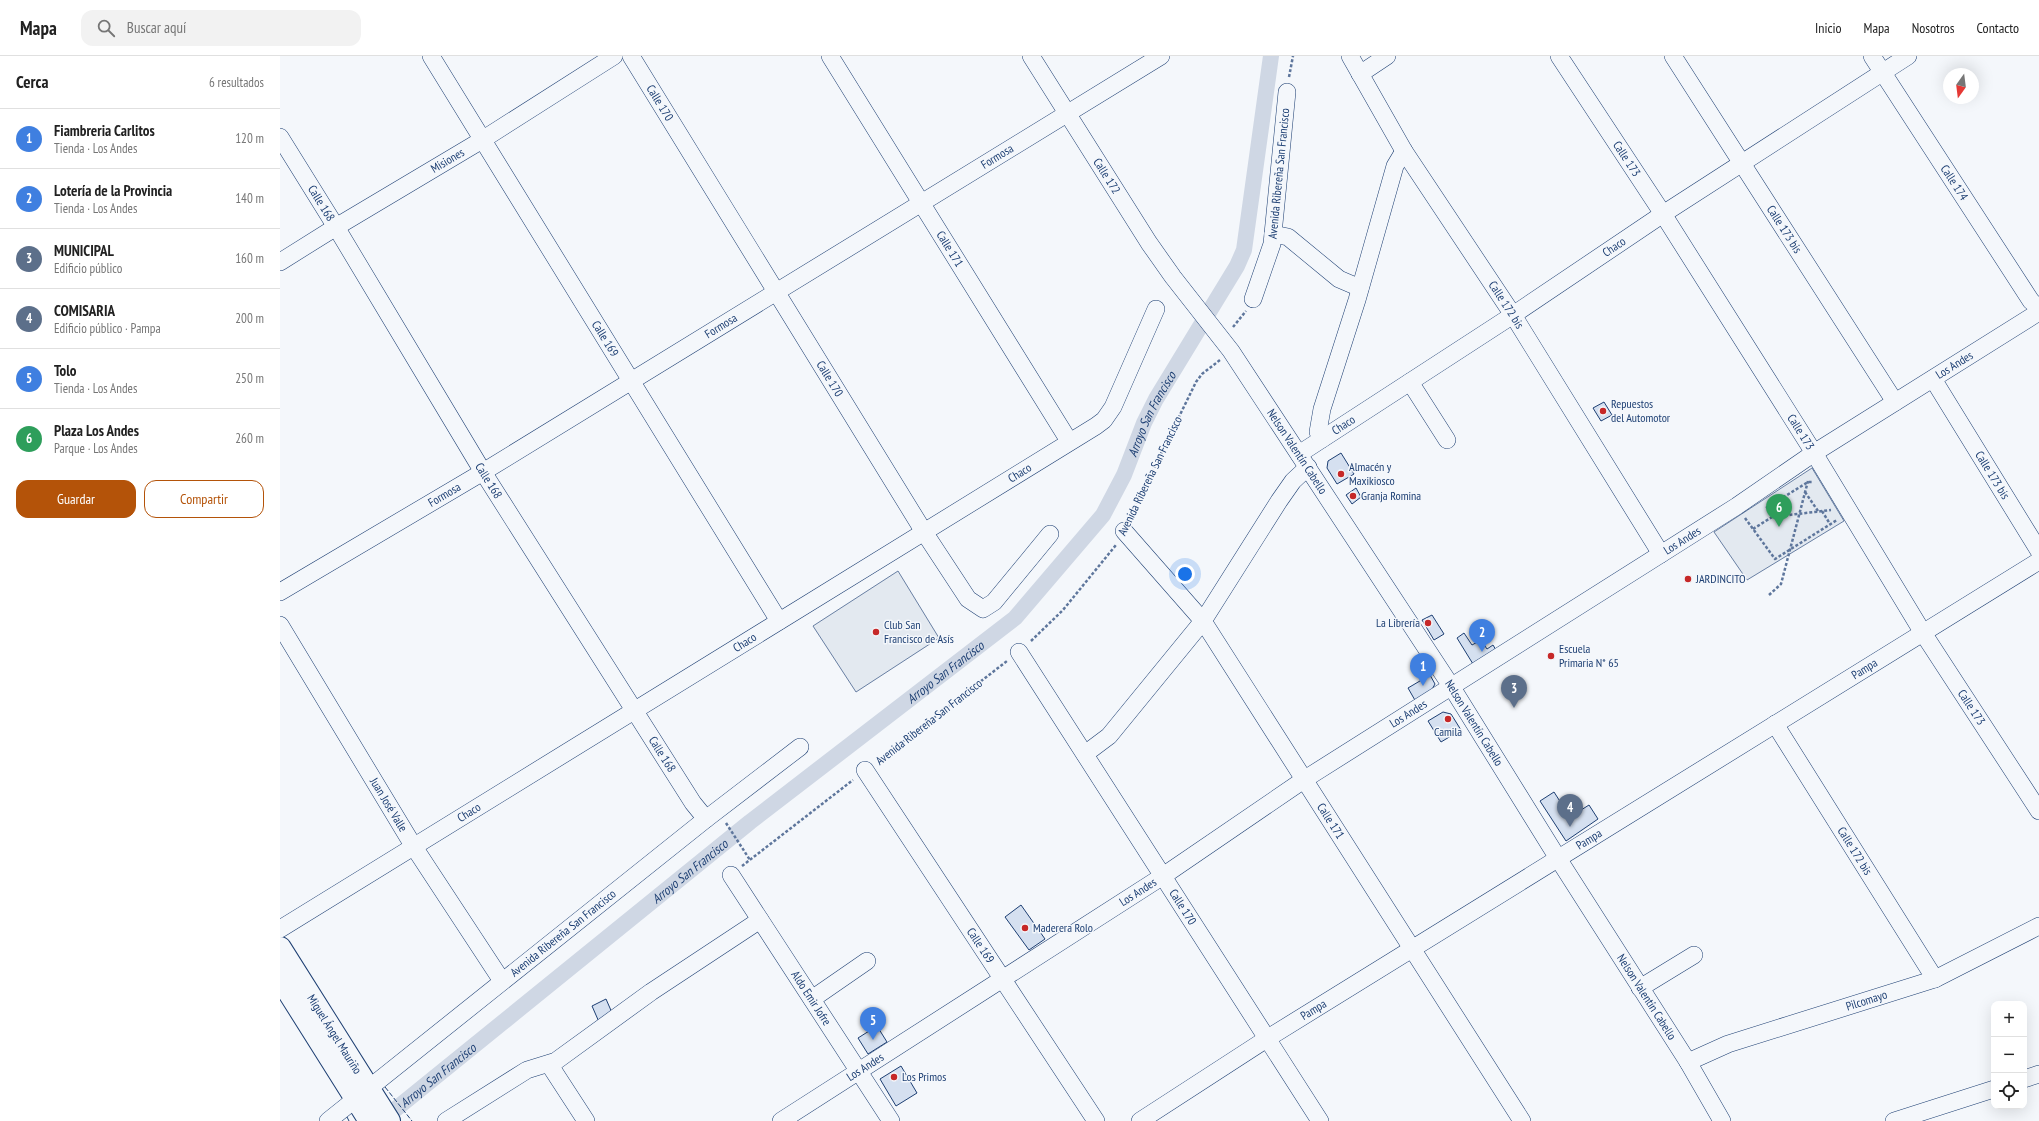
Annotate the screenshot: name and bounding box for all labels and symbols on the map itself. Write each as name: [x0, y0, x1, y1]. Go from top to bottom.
north arrow: [1943, 68, 1979, 104]
street label: Calle 170: [644, 82, 677, 123]
street label: Avenida Ribereña San Francisco: [1265, 107, 1292, 240]
street label: Calle 173: [1610, 138, 1644, 179]
street label: Formosa: [978, 140, 1016, 172]
street label: Misiones: [428, 144, 467, 176]
street label: Calle 172: [1090, 155, 1124, 197]
street label: Calle 174: [1938, 162, 1972, 204]
street label: Calle 168: [305, 182, 338, 224]
street label: Calle 173 bis: [1764, 202, 1806, 256]
street label: Calle 171: [933, 228, 967, 269]
street label: Chaco: [1599, 233, 1628, 260]
street label: Calle 172 bis: [1485, 278, 1528, 331]
street label: Formosa: [702, 310, 740, 341]
street label: Calle 169: [589, 318, 622, 359]
street label: Los Andes: [1933, 347, 1976, 382]
street label: Calle 170: [813, 358, 847, 399]
water label: Arroyo San Francisco: [1124, 367, 1181, 459]
place label: Repuestos del Automotor: [1611, 396, 1671, 425]
street label: Nelson Valentín Cabello: [1264, 406, 1331, 497]
marker: Repuestos del Automotor: [1598, 406, 1608, 416]
street label: Calle 173: [1784, 411, 1818, 452]
street label: Chaco: [1329, 412, 1358, 438]
street label: Avenida Ribereña San Francisco: [1114, 414, 1185, 538]
street label: Calle 173 bis: [1972, 448, 2013, 502]
place label: Almacén y Maxikiosco: [1349, 459, 1395, 488]
street label: Calle 168: [472, 460, 506, 501]
street label: Chaco: [1005, 460, 1034, 485]
marker: Almacén y Maxikiosco: [1336, 469, 1346, 479]
street label: Formosa: [425, 479, 463, 510]
place label: Granja Romina: [1361, 488, 1421, 503]
marker: Granja Romina: [1348, 491, 1358, 501]
pin: 6: [1766, 494, 1792, 527]
street label: Los Andes: [1661, 523, 1703, 558]
your location: [1175, 564, 1195, 584]
place label: JARDINCITO: [1695, 571, 1746, 586]
marker: JARDINCITO: [1683, 574, 1693, 584]
place label: La Librería: [1376, 615, 1420, 630]
place label: Club San Francisco de Asís: [884, 617, 954, 646]
marker: La Librería: [1423, 618, 1433, 628]
pin: 2: [1469, 619, 1495, 652]
marker: Club San Francisco de Asís: [871, 627, 881, 637]
street label: Chaco: [730, 629, 759, 655]
water label: Arroyo San Francisco: [903, 636, 988, 707]
place label: Escuela Primaria N* 65: [1559, 641, 1619, 670]
marker: Escuela Primaria N* 65: [1546, 651, 1556, 661]
pin: 1: [1410, 653, 1436, 686]
street label: Pampa: [1848, 655, 1880, 682]
street label: Avenida Ribereña San Francisco: [872, 675, 985, 768]
pin: 3: [1501, 675, 1527, 708]
street label: Nelson Valentín Cabello: [1442, 677, 1507, 769]
street label: Calle 173: [1955, 686, 1989, 728]
street label: Los Andes: [1387, 696, 1429, 731]
marker: Camila: [1443, 714, 1453, 724]
place label: Camila: [1434, 724, 1462, 739]
street label: Calle 168: [646, 733, 679, 775]
street label: Juan José Valle: [366, 774, 411, 834]
pin: 4: [1557, 794, 1583, 827]
street label: Chaco: [454, 799, 483, 825]
street label: Calle 171: [1314, 800, 1348, 841]
street label: Calle 172 bis: [1834, 824, 1876, 878]
street label: Pampa: [1573, 825, 1605, 853]
water label: Arroyo San Francisco: [648, 835, 732, 907]
street label: Los Andes: [1116, 874, 1159, 909]
street label: Avenida Ribereña San Francisco: [507, 886, 619, 980]
street label: Calle 170: [1166, 886, 1200, 927]
place label: Maderera Rolo: [1033, 920, 1093, 935]
marker: Maderera Rolo: [1020, 923, 1030, 933]
street label: Calle 169: [964, 925, 998, 966]
street label: Nelson Valentín Cabello: [1614, 951, 1680, 1043]
street label: Aldo Emir Jofre: [788, 968, 835, 1028]
street label: Pilcomayo: [1844, 987, 1889, 1014]
street label: Miguel Ángel Mauriño: [304, 991, 365, 1077]
street label: Pampa: [1297, 996, 1329, 1023]
pin: 5: [860, 1007, 886, 1040]
water label: Arroyo San Francisco: [397, 1039, 481, 1111]
street label: Los Andes: [844, 1049, 886, 1084]
place label: Los Primos: [902, 1069, 946, 1084]
marker: Los Primos: [889, 1072, 899, 1082]

